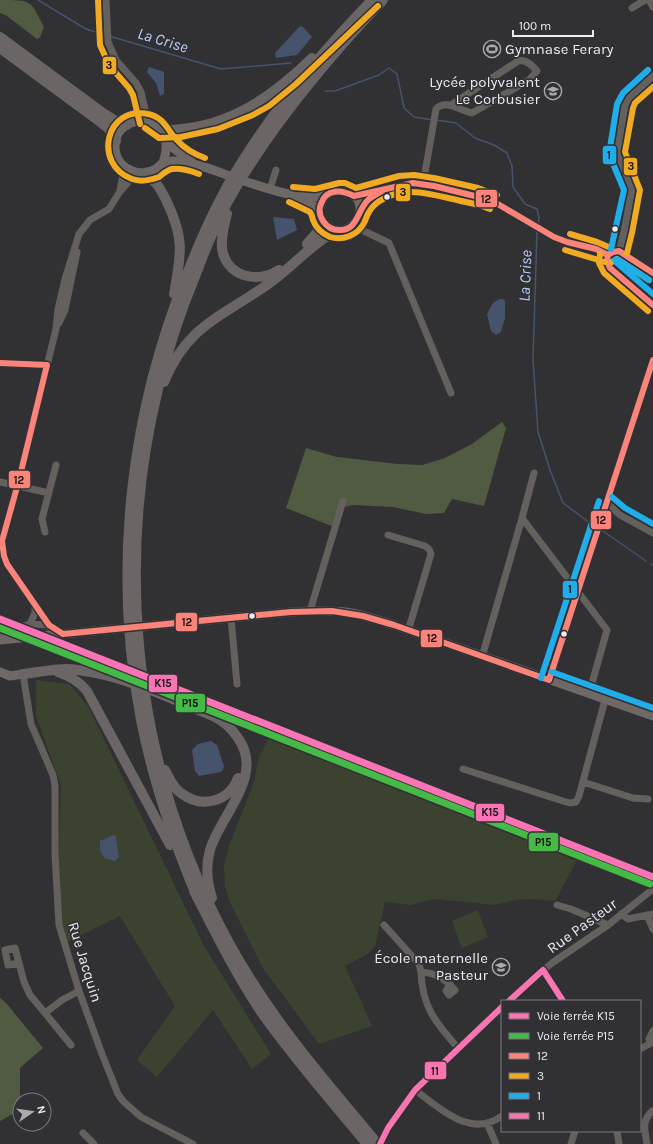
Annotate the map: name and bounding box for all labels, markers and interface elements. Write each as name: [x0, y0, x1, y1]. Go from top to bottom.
scale bar: [513, 12, 593, 38]
text: 100 m: [519, 19, 551, 33]
water label: La Crise: [135, 23, 191, 57]
sports icon: Gymnase Ferary: [482, 39, 502, 59]
place label: Gymnase Ferary: [505, 40, 613, 58]
line badge: 3: [102, 56, 117, 75]
text: 3: [106, 59, 113, 72]
place label: Lycée polyvalent Le Corbusier: [429, 73, 541, 108]
school or university icon: Lycée polyvalent Le Corbusier: [543, 81, 563, 101]
line badge: 1: [602, 145, 617, 165]
text: 1: [607, 149, 611, 162]
line badge: 3: [623, 157, 638, 176]
text: 3: [628, 160, 635, 173]
line badge: 3: [395, 183, 411, 202]
text: 3: [400, 186, 407, 199]
line badge: 12: [475, 189, 498, 208]
unlabelled marker: [382, 192, 392, 202]
text: 12: [481, 193, 492, 206]
unlabelled marker: [610, 224, 620, 234]
water label: La Crise: [515, 249, 535, 302]
line badge: 12: [8, 470, 31, 489]
text: 12: [14, 474, 25, 487]
line badge: 12: [590, 510, 612, 530]
text: 12: [596, 514, 607, 527]
line badge: 1: [562, 580, 578, 599]
text: 1: [568, 583, 572, 596]
unlabelled marker: [247, 611, 257, 621]
line badge: 12: [175, 612, 198, 632]
text: 12: [182, 616, 193, 629]
line badge: 12: [420, 629, 443, 648]
unlabelled marker: [559, 629, 569, 639]
text: 12: [427, 632, 438, 645]
line badge: K15: [148, 674, 178, 693]
text: K15: [154, 677, 172, 690]
line badge: P15: [175, 693, 206, 713]
text: P15: [182, 697, 198, 710]
line badge: K15: [475, 803, 505, 822]
text: K15: [481, 806, 499, 819]
line badge: P15: [528, 832, 559, 852]
text: P15: [535, 836, 551, 849]
street label: Rue Pasteur: [544, 894, 621, 957]
street label: Rue Jacquin: [64, 920, 106, 1004]
place label: École maternelle Pasteur: [374, 949, 489, 984]
school or university icon: École maternelle Pasteur: [491, 957, 511, 977]
legend: [501, 1000, 641, 1132]
text: Voie ferrée K15: [537, 1009, 615, 1023]
text: Voie ferrée P15: [537, 1029, 614, 1043]
text: 12: [537, 1049, 548, 1063]
line badge: 11: [424, 1061, 447, 1080]
text: 11: [431, 1065, 439, 1078]
text: 3: [537, 1069, 544, 1083]
text: 1: [537, 1089, 541, 1103]
north arrow: [12, 1092, 52, 1132]
text: N: [34, 1105, 48, 1115]
text: 11: [537, 1109, 545, 1123]

